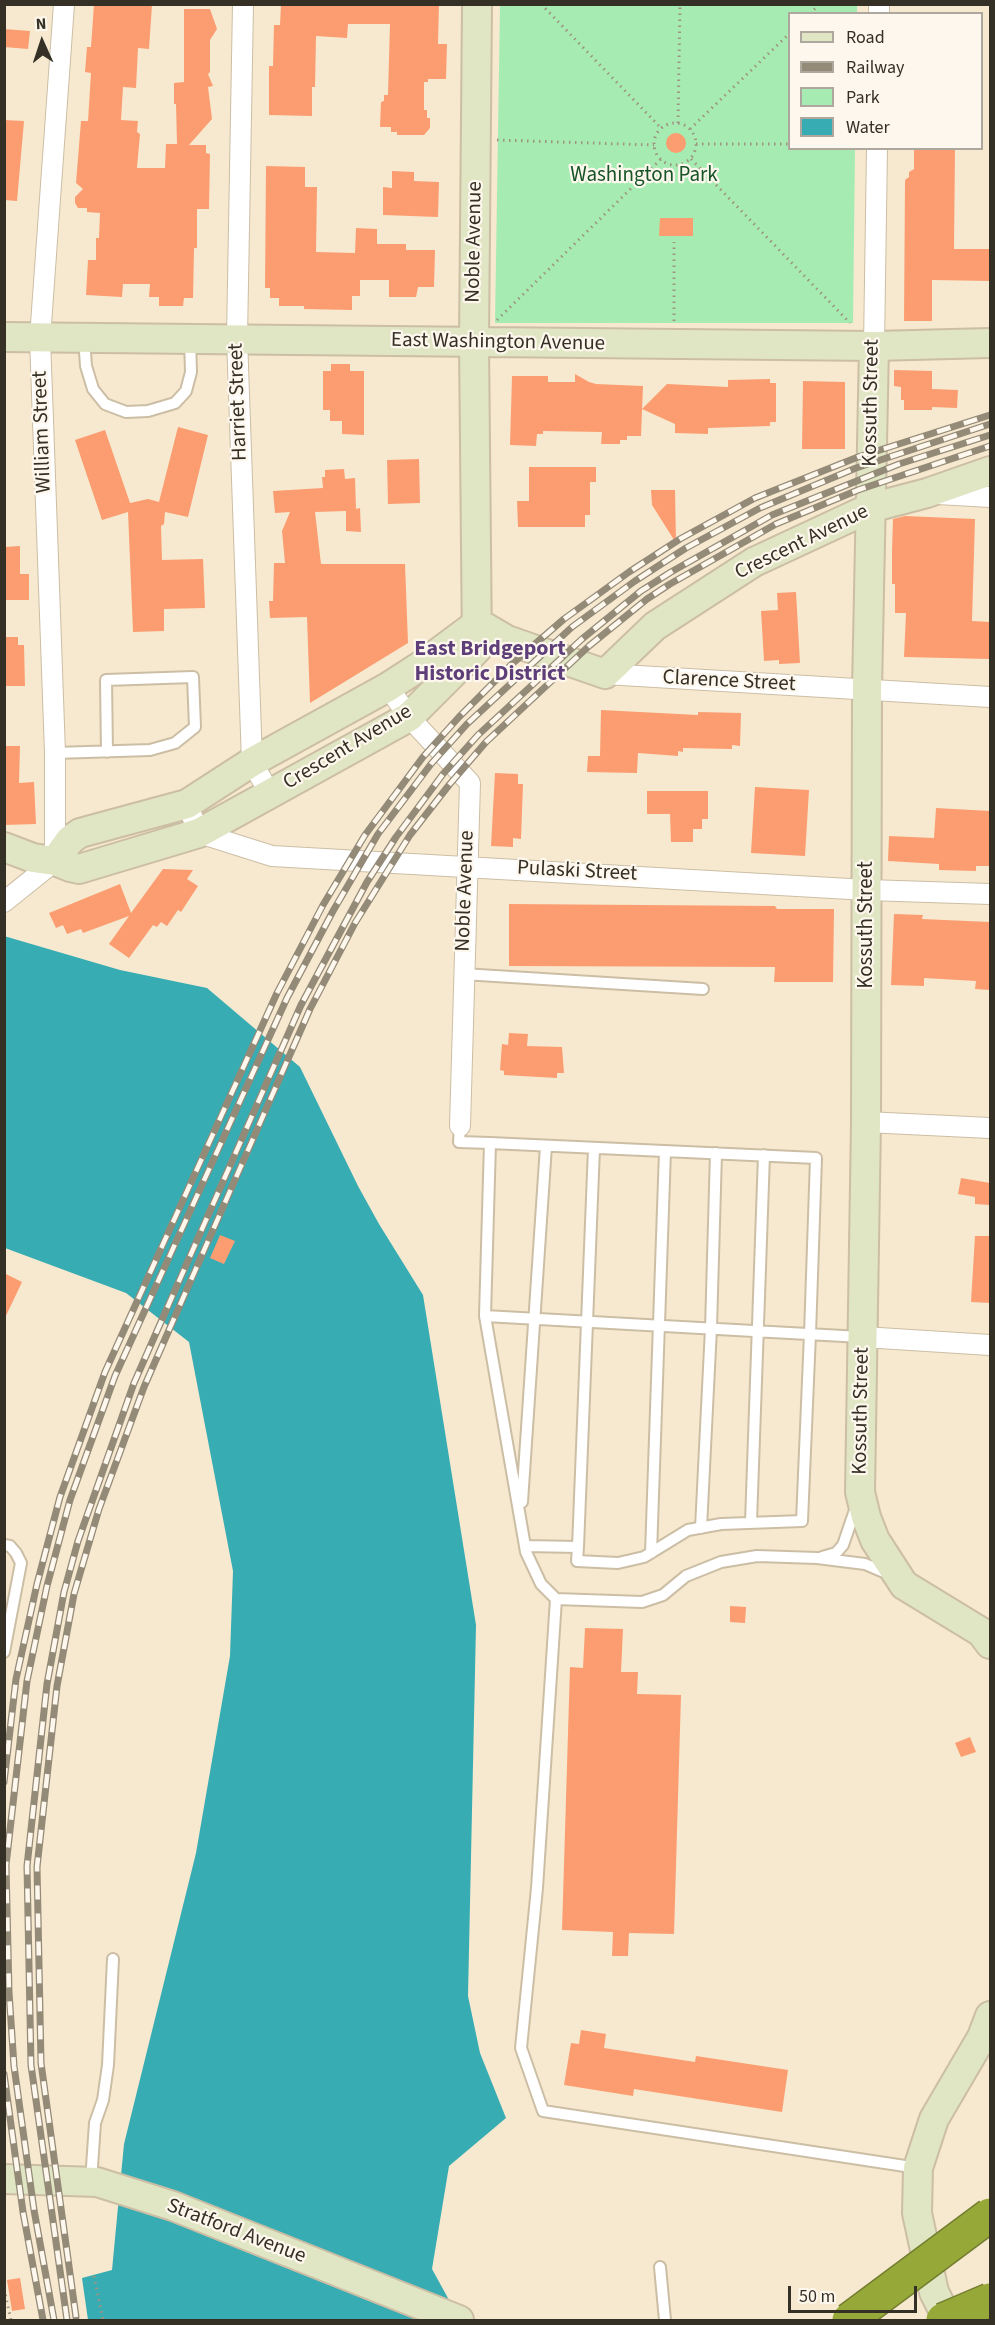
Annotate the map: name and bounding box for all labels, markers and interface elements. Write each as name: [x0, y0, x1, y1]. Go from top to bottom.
north arrow: [12, 12, 72, 72]
legend: [788, 12, 983, 150]
text: N: [35, 13, 47, 35]
text: Road: [846, 25, 885, 50]
text: Railway: [846, 55, 905, 80]
text: Park: [846, 85, 880, 110]
text: Water: [846, 115, 890, 140]
park label: Washington Park: [570, 163, 718, 189]
street label: Noble Avenue: [461, 181, 489, 303]
street label: East Washington Avenue: [391, 329, 605, 357]
street label: Kossuth Street: [858, 339, 886, 467]
street label: Harriet Street: [224, 343, 254, 461]
street label: William Street: [28, 370, 58, 494]
street label: Crescent Avenue: [731, 500, 873, 586]
district label: East Bridgeport Historic District: [414, 637, 566, 688]
street label: Clarence Street: [662, 666, 796, 698]
street label: Crescent Avenue: [279, 700, 417, 796]
street label: Noble Avenue: [451, 830, 481, 952]
street label: Pulaski Street: [516, 856, 638, 888]
street label: Kossuth Street: [854, 861, 880, 989]
street label: Kossuth Street: [848, 1347, 876, 1475]
street label: Stratford Avenue: [163, 2194, 309, 2270]
scale bar: [791, 2274, 920, 2312]
text: 50 m: [799, 2284, 835, 2309]

